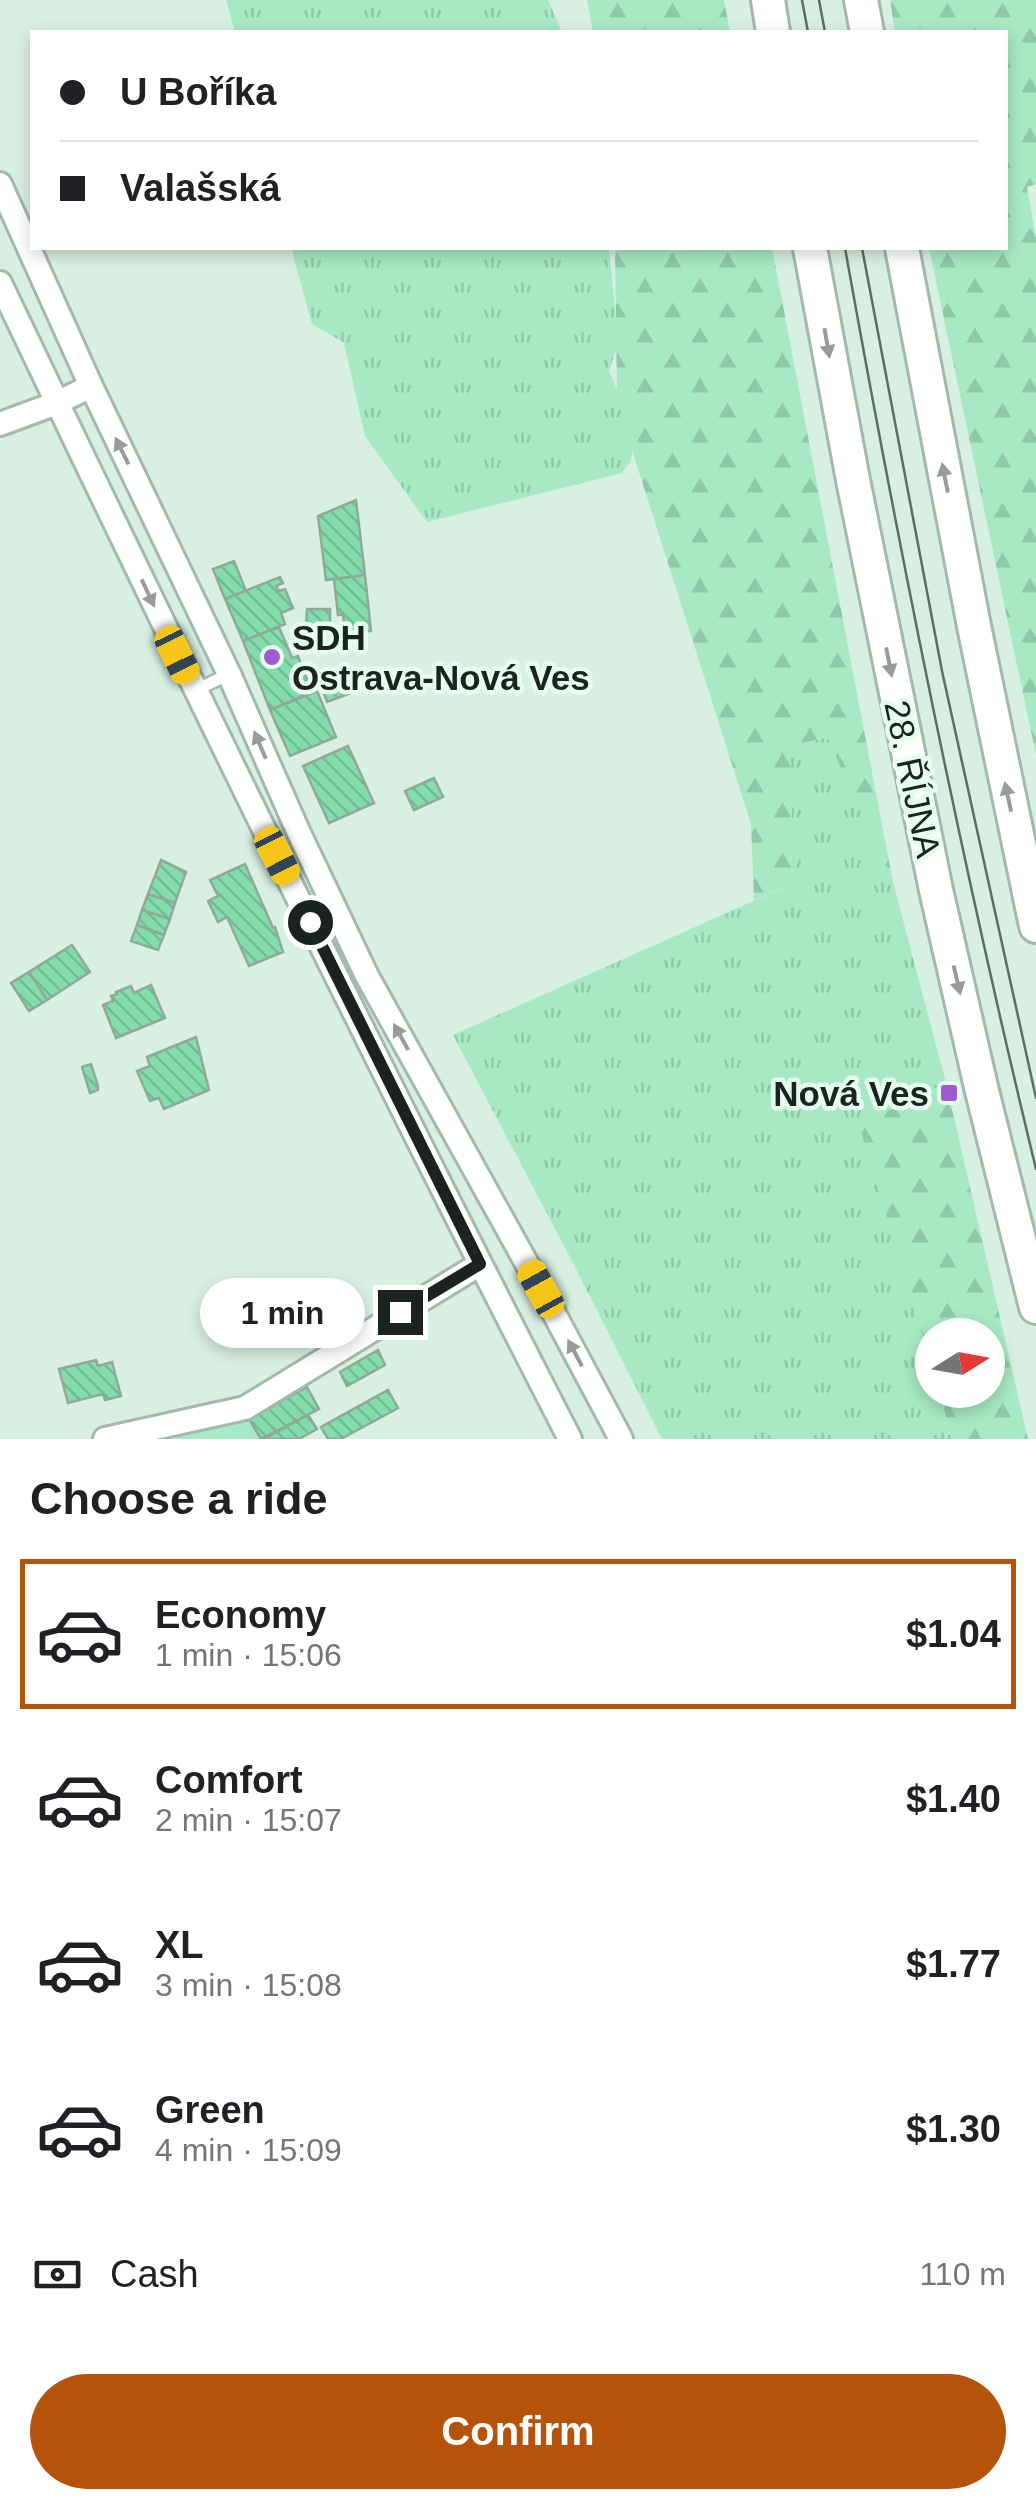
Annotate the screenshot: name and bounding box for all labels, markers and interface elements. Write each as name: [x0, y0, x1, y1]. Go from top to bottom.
text: U Boříka: [120, 71, 276, 113]
text: Valašská: [120, 167, 281, 209]
one-way arrow: [820, 328, 836, 359]
one-way arrow: [114, 436, 131, 465]
one-way arrow: [936, 462, 952, 493]
one-way arrow: [139, 578, 156, 607]
place label: SDH Ostrava-Nová Ves: [292, 618, 590, 697]
car: [150, 621, 204, 689]
marker: SDH Ostrava-Nová Ves: [261, 646, 283, 668]
one-way arrow: [882, 647, 898, 678]
street label: 28. ŘÍJNA: [877, 697, 949, 862]
one-way arrow: [252, 730, 268, 760]
one-way arrow: [1000, 781, 1015, 812]
car: [250, 822, 304, 890]
route start: [288, 900, 333, 945]
one-way arrow: [950, 965, 965, 996]
one-way arrow: [393, 1023, 410, 1052]
place label: Nová Ves: [773, 1074, 929, 1113]
marker: Nová Ves: [938, 1082, 960, 1104]
car: [513, 1255, 569, 1323]
callout: 1 min: [200, 1277, 365, 1347]
route end: [378, 1290, 423, 1335]
text: 1 min: [241, 1295, 324, 1331]
north arrow: [915, 1318, 1005, 1408]
map controls: [915, 1318, 1005, 1408]
one-way arrow: [567, 1338, 584, 1367]
text: Choose a ride: [30, 1473, 328, 1524]
icon: car: [35, 1589, 125, 1679]
text: Economy: [155, 1594, 326, 1636]
text: $1.04: [906, 1613, 1001, 1655]
text: 1 min · 15:06: [155, 1637, 342, 1673]
icon: car: [35, 1754, 125, 1844]
text: Comfort: [155, 1759, 303, 1801]
text: $1.40: [906, 1778, 1001, 1820]
text: 2 min · 15:07: [155, 1802, 342, 1838]
icon: car: [35, 1919, 125, 2009]
text: XL: [155, 1924, 204, 1966]
text: $1.77: [906, 1943, 1001, 1985]
text: 3 min · 15:08: [155, 1967, 342, 2003]
icon: car: [35, 2084, 125, 2174]
text: Green: [155, 2089, 265, 2131]
text: $1.30: [906, 2108, 1001, 2150]
text: 4 min · 15:09: [155, 2132, 342, 2168]
icon: cash: [30, 2247, 85, 2302]
text: Cash: [110, 2253, 199, 2295]
text: 110 m: [919, 2256, 1006, 2292]
button: Confirm: [30, 2374, 1006, 2489]

